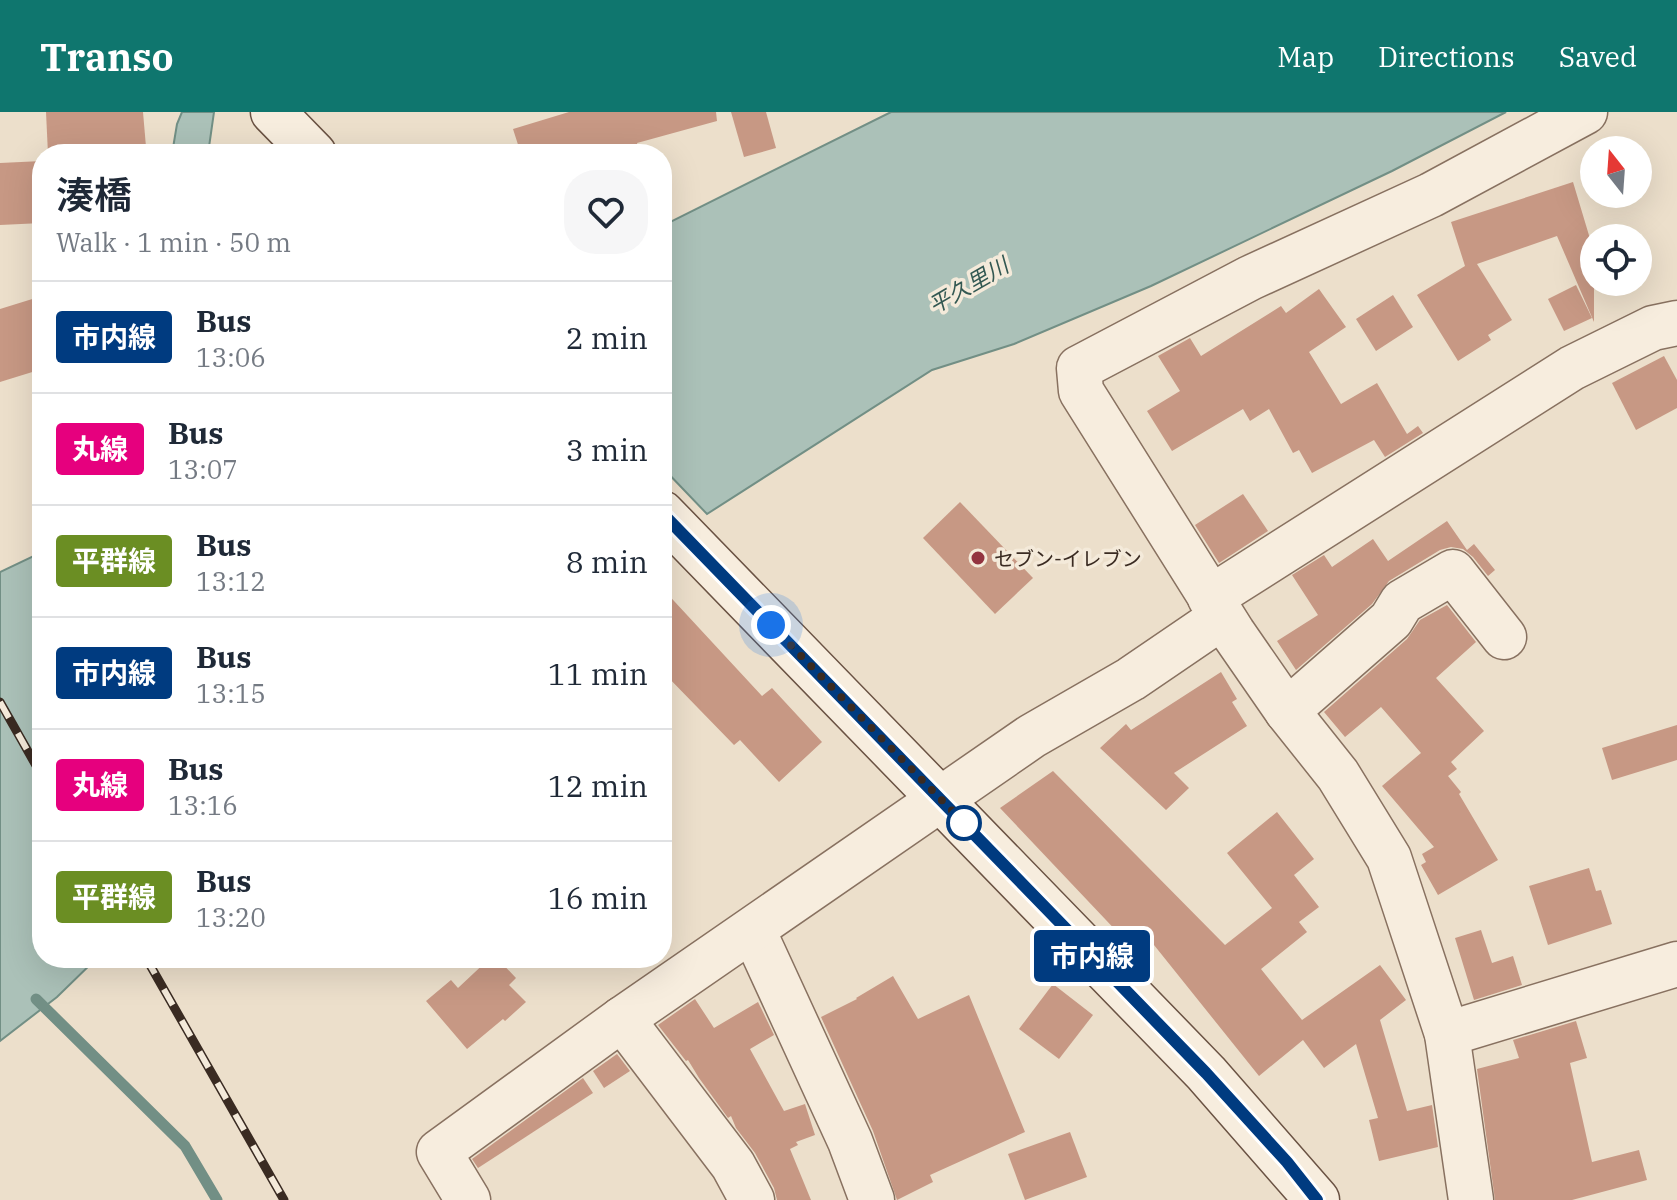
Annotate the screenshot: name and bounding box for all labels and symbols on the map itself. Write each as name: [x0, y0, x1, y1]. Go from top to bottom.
north arrow: [1580, 136, 1652, 208]
water label: 平久里川: [923, 249, 1015, 320]
place label: セブン-イレブン: [994, 545, 1142, 572]
marker: セブン-イレブン: [969, 549, 987, 567]
your location: [751, 605, 791, 645]
unlabelled marker: [947, 806, 981, 840]
line badge: 市内線: [1046, 930, 1138, 982]

